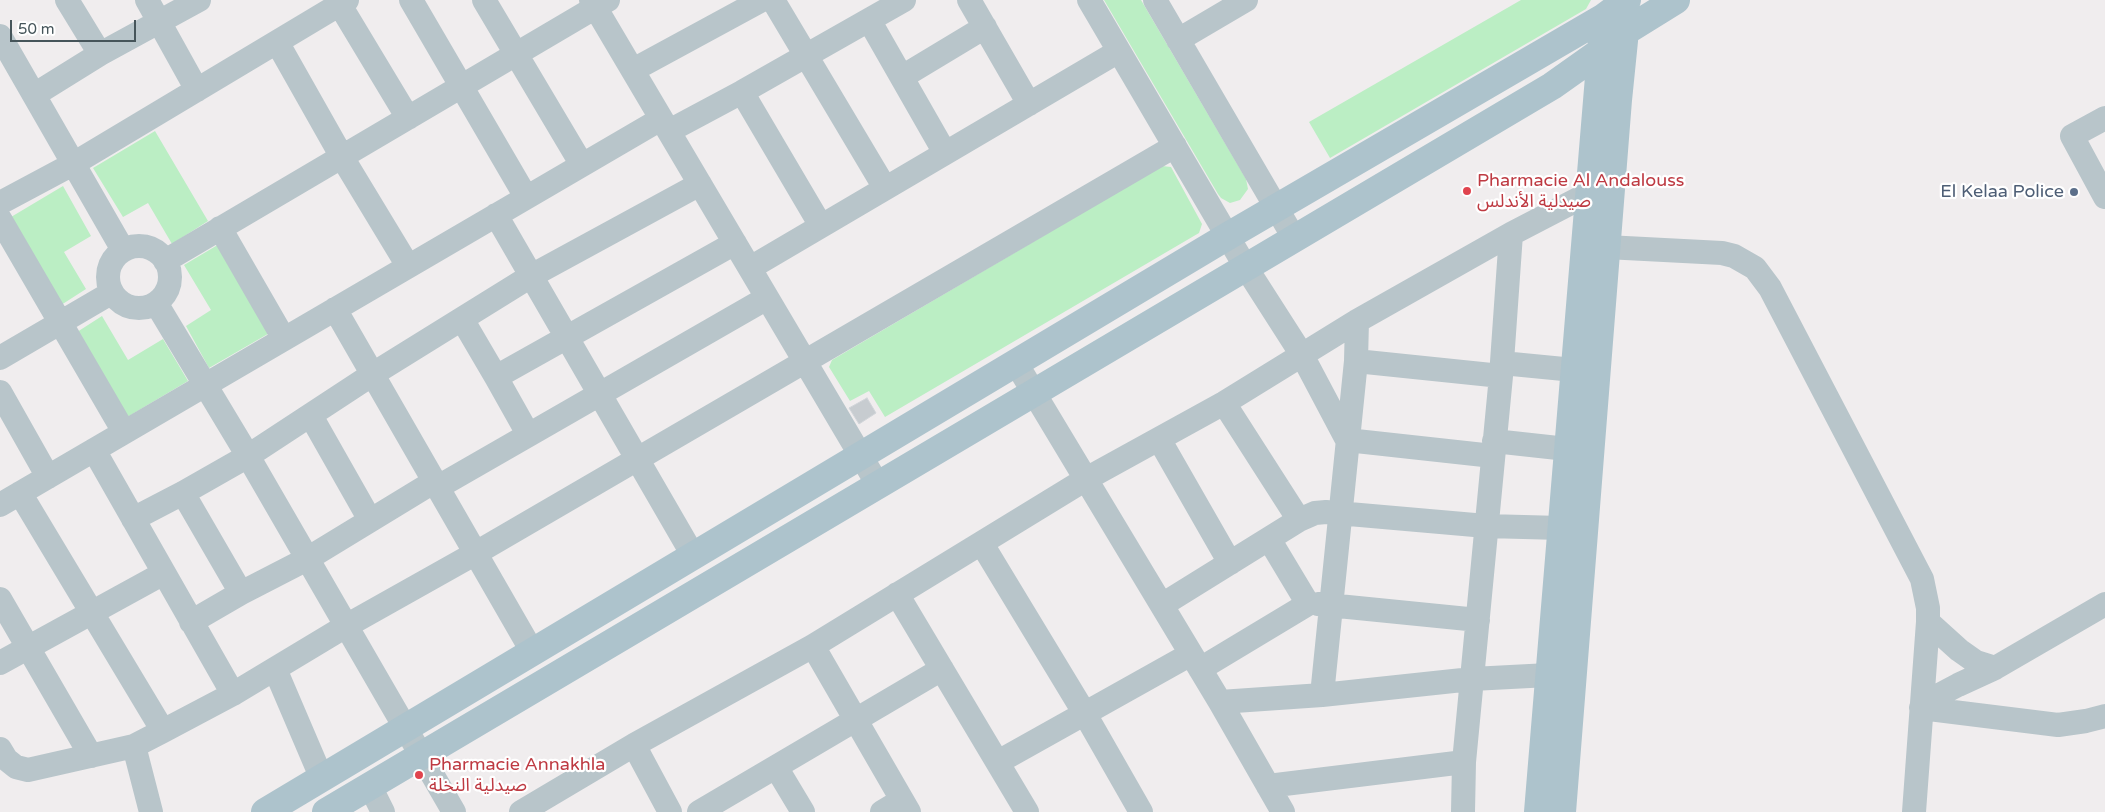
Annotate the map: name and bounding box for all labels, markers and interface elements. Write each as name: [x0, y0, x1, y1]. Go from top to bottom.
scale bar: [12, 10, 139, 42]
text: 50 m: [18, 20, 55, 38]
place label: Pharmacie Al Andalouss صيدلية الأندلس: [1477, 170, 1684, 212]
place label: El Kelaa Police: [1940, 181, 2064, 203]
marker: Pharmacie Al Andalouss صيدلية الأندلس: [1461, 185, 1473, 197]
marker: El Kelaa Police: [2068, 186, 2080, 198]
place label: Pharmacie Annakhla صيدلية النخلة: [429, 754, 605, 796]
marker: Pharmacie Annakhla صيدلية النخلة: [413, 769, 425, 781]

